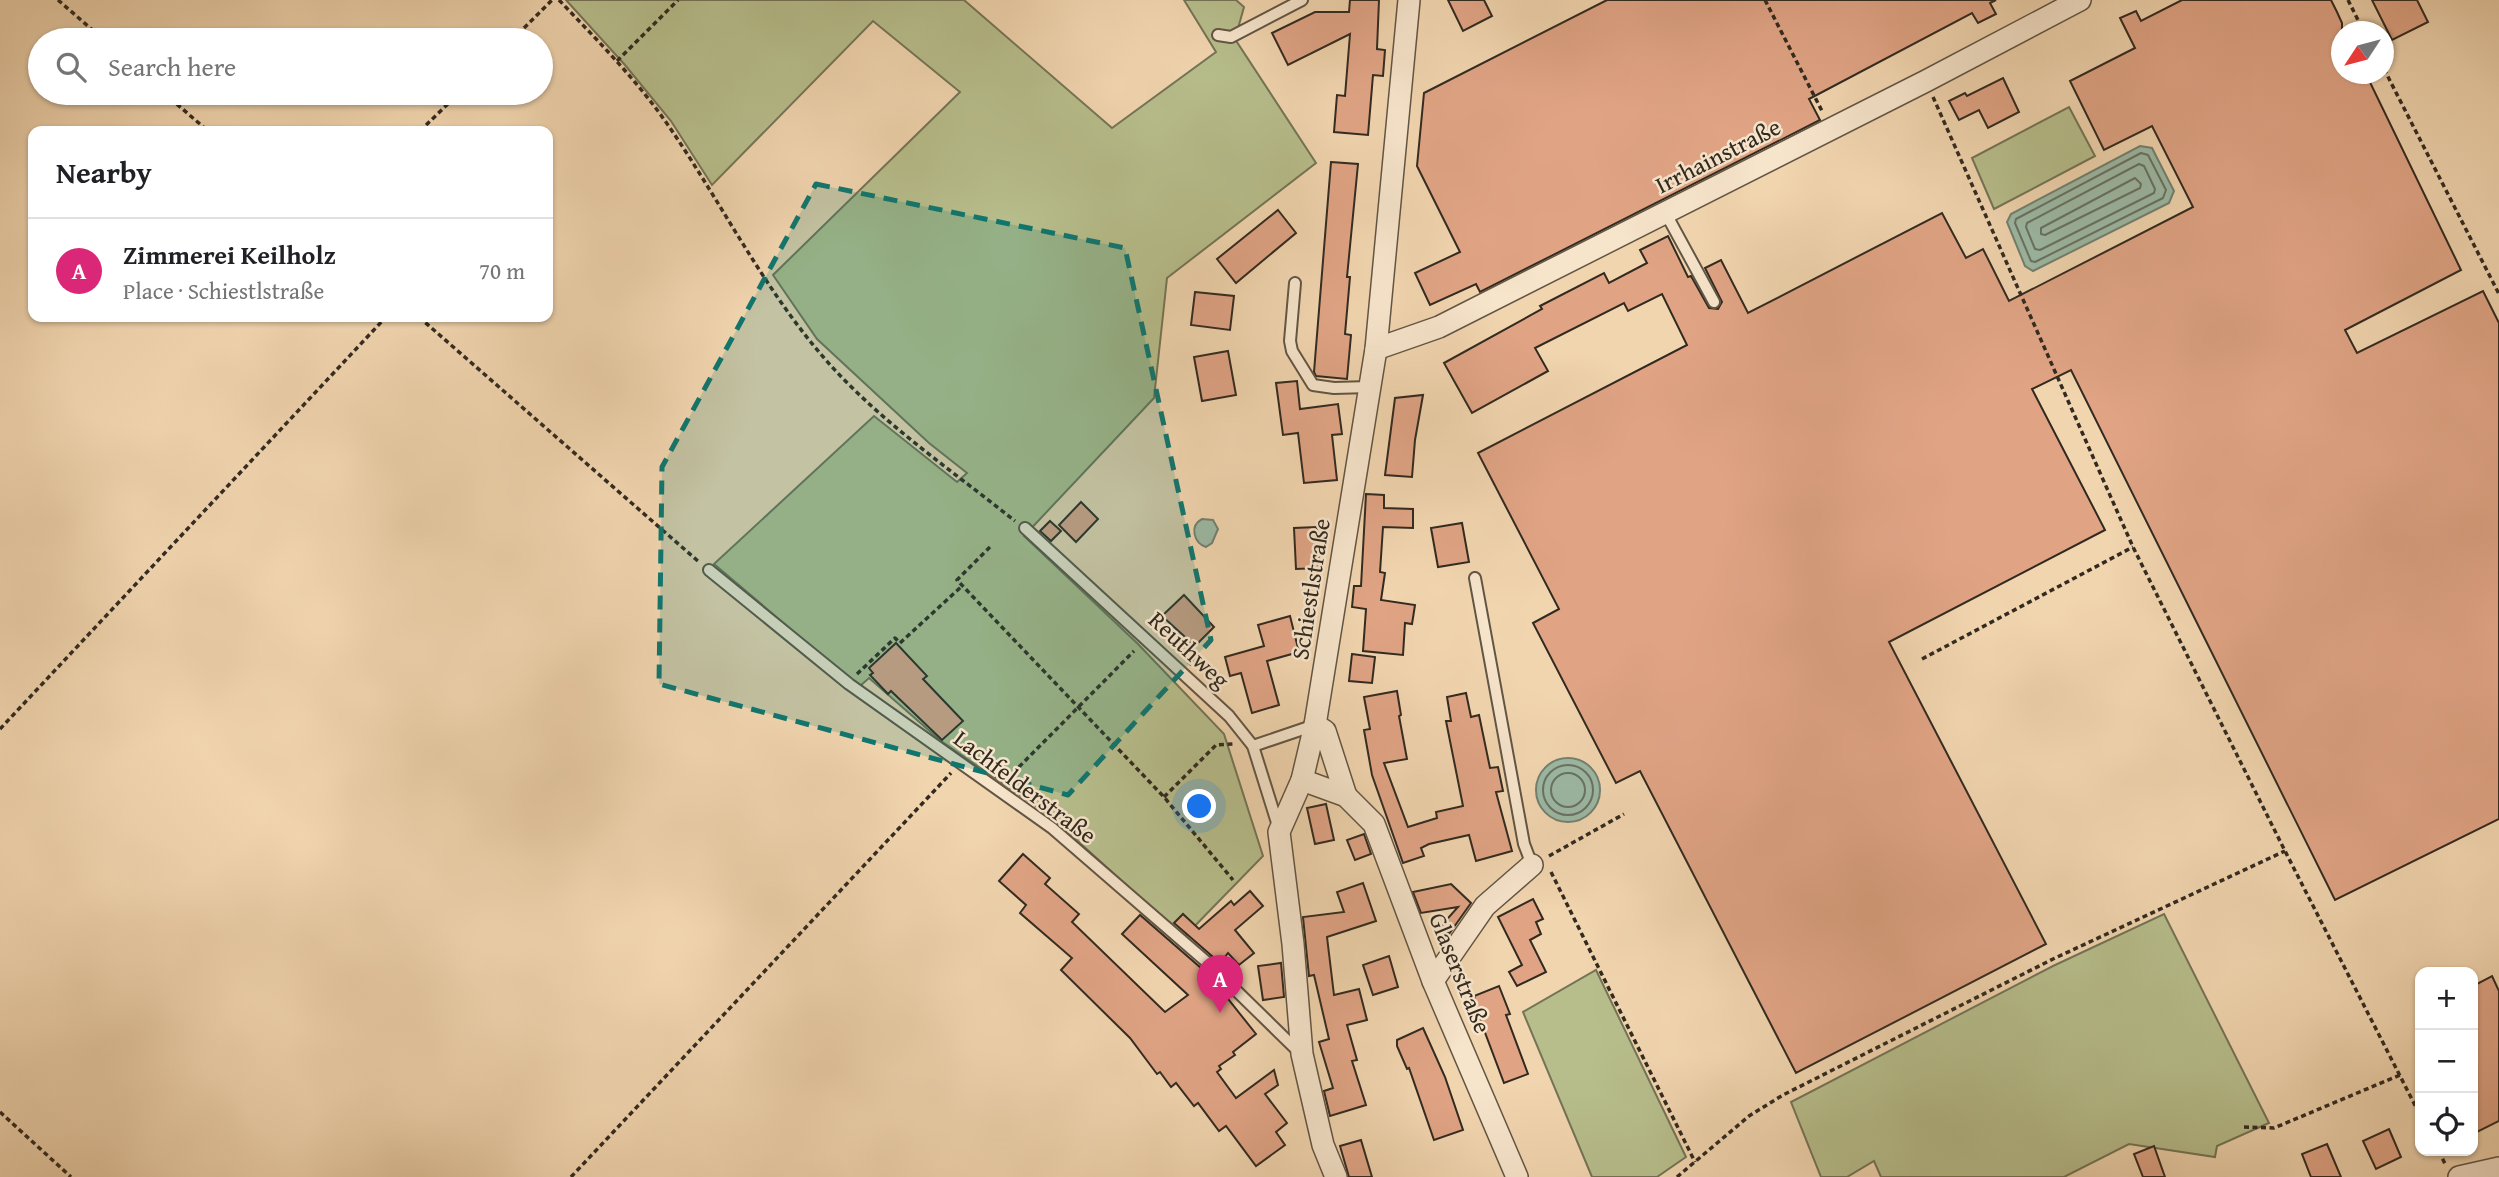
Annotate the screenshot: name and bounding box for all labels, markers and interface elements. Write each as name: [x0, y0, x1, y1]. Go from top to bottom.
north arrow: [2331, 21, 2394, 84]
search box: [28, 28, 553, 105]
text: Search here: [108, 47, 236, 86]
icon: search: [52, 48, 90, 86]
street label: Irrhainstraße: [1649, 109, 1787, 202]
text: Nearby: [56, 150, 152, 194]
text: Zimmerei Keilholz: [123, 235, 336, 274]
text: A: [72, 254, 86, 287]
text: 70 m: [479, 254, 525, 287]
text: Place · Schiestlstraße: [123, 274, 324, 307]
street label: Schiestlstraße: [1282, 516, 1339, 662]
street label: Reuthweg: [1141, 603, 1238, 696]
street label: Lachfelderstraße: [947, 721, 1104, 852]
your location: [1182, 789, 1216, 823]
street label: Glaserstraße: [1420, 907, 1501, 1038]
pin: A: [1197, 955, 1243, 1013]
map controls: [2415, 967, 2478, 1156]
button: +: [2415, 967, 2478, 1030]
button: −: [2415, 1030, 2478, 1093]
button: locate: [2415, 1093, 2478, 1156]

